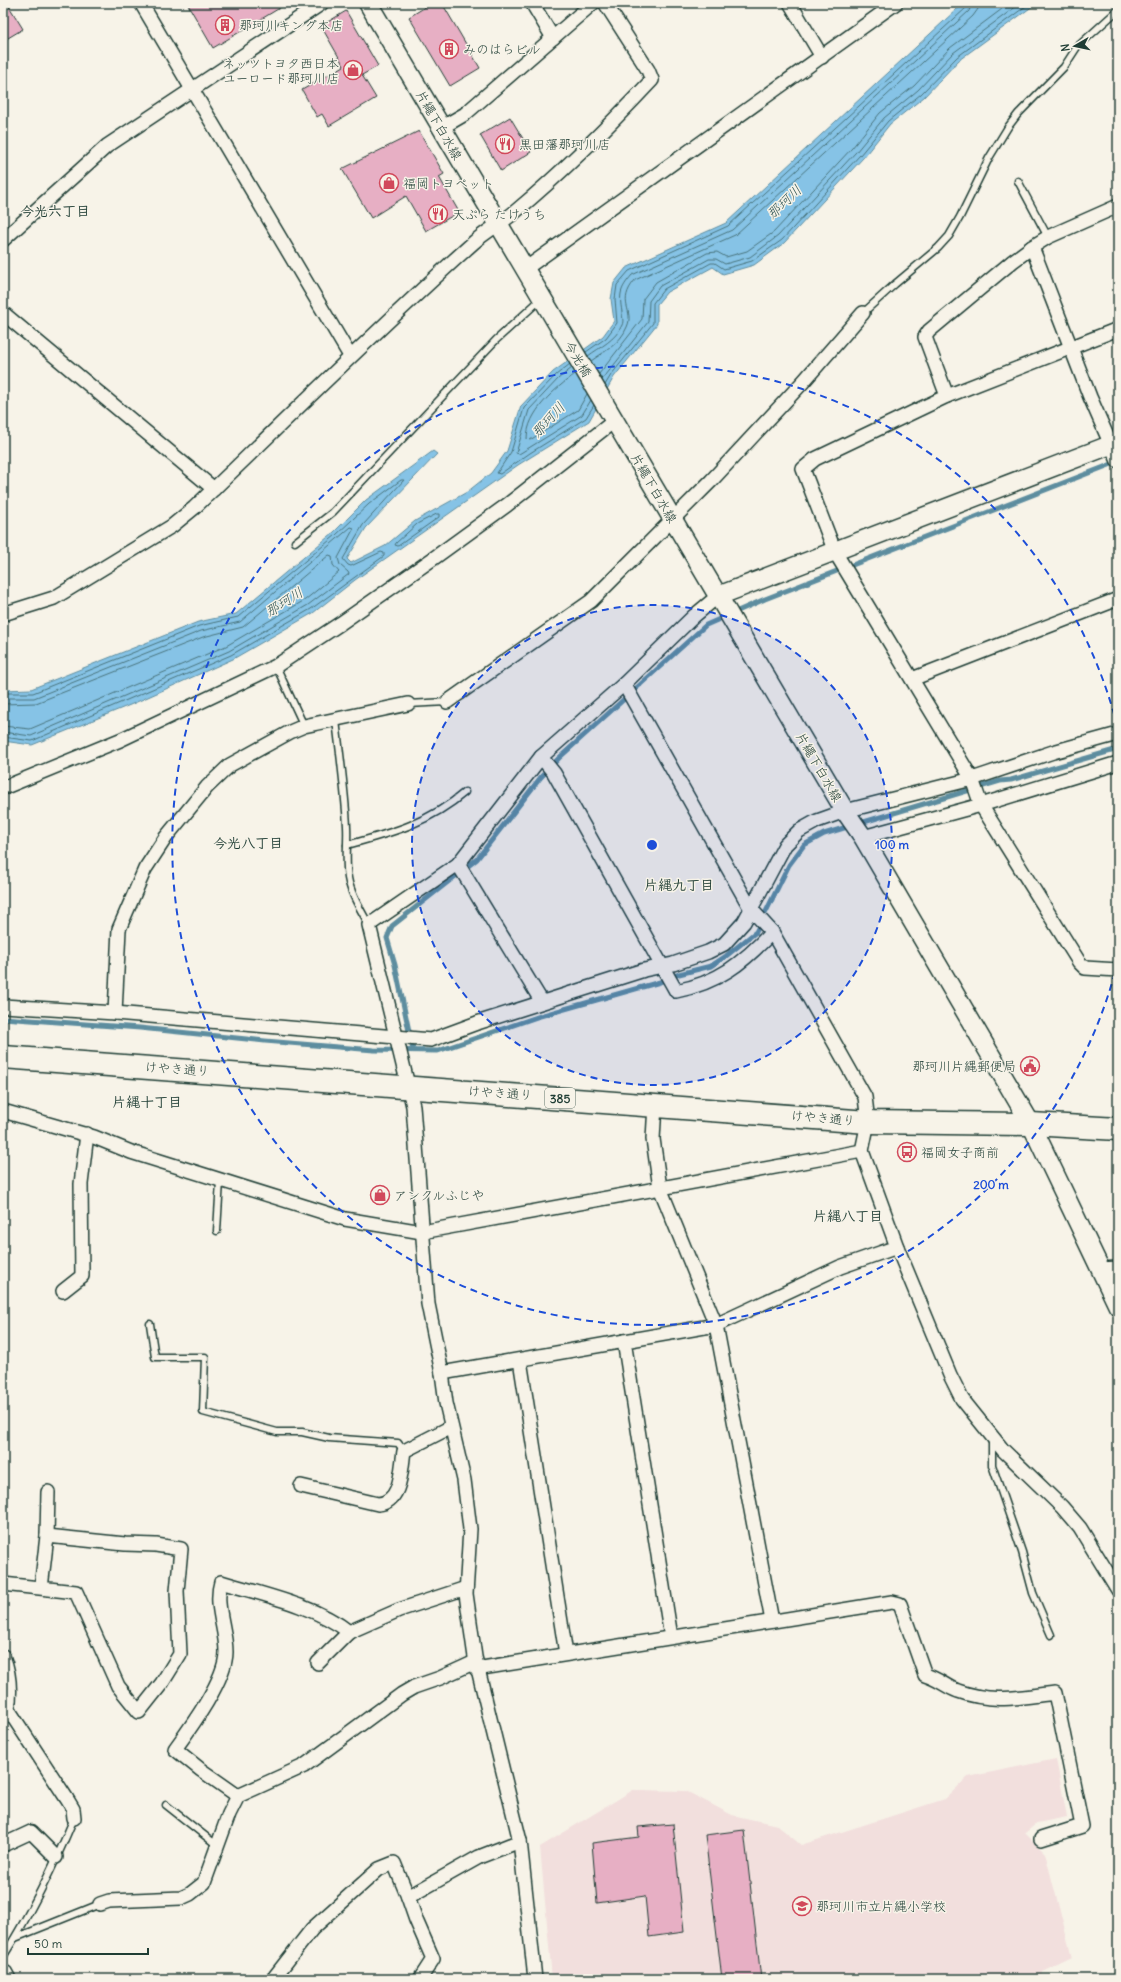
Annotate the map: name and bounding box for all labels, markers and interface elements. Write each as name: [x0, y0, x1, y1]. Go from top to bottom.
building icon: 那珂川キング本店: [214, 14, 236, 36]
place label: 那珂川キング本店: [239, 17, 343, 34]
north arrow: [1055, 26, 1095, 66]
building icon: みのはらビル: [438, 38, 460, 60]
place label: みのはらビル: [463, 41, 541, 58]
text: N: [1058, 43, 1073, 52]
place label: ネッツトヨタ西日本 ユーロード那珂川店: [223, 55, 339, 87]
shop icon: ネッツトヨタ西日本 ユーロード那珂川店: [342, 59, 364, 81]
street label: 片繩下白水線: [412, 87, 466, 164]
restaurant icon: 黒田藩那珂川店: [494, 133, 516, 155]
place label: 黒田藩那珂川店: [519, 136, 610, 153]
shop icon: 福岡トヨペット: [378, 172, 400, 194]
place label: 福岡トヨペット: [403, 175, 494, 192]
water label: 那珂川: [763, 181, 805, 223]
district label: 今光六丁目: [20, 202, 90, 220]
restaurant icon: 天ぷら たけうち: [427, 203, 449, 225]
place label: 天ぷら たけうち: [452, 206, 546, 223]
street label: 今光橋: [561, 338, 595, 380]
water label: 那珂川: [527, 398, 569, 442]
street label: 片繩下白水線: [627, 450, 681, 527]
water label: 那珂川: [261, 583, 307, 621]
street label: 片繩下白水線: [792, 729, 846, 806]
district label: 今光八丁目: [213, 834, 283, 852]
text: 100 m: [875, 837, 909, 852]
centre of rings: [645, 838, 659, 852]
district label: 片縄九丁目: [644, 876, 714, 894]
public building icon: 那珂川片縄郵便局: [1019, 1055, 1041, 1077]
street label: けやき通り: [144, 1058, 210, 1080]
place label: 那珂川片縄郵便局: [912, 1058, 1016, 1075]
street label: けやき通り: [467, 1082, 533, 1104]
road number: 385: [545, 1088, 575, 1108]
district label: 片縄十丁目: [112, 1093, 182, 1111]
street label: けやき通り: [790, 1107, 856, 1129]
bus stop icon: 福岡女子商前: [896, 1141, 918, 1163]
place label: 福岡女子商前: [921, 1144, 999, 1161]
text: 200 m: [973, 1177, 1009, 1192]
shop icon: アンクルふじや: [369, 1184, 391, 1206]
place label: アンクルふじや: [394, 1187, 484, 1204]
district label: 片縄八丁目: [813, 1207, 883, 1225]
school or university icon: 那珂川市立片縄小学校: [791, 1895, 813, 1917]
place label: 那珂川市立片縄小学校: [816, 1898, 946, 1915]
scale bar: [28, 1930, 148, 1956]
text: 50 m: [34, 1936, 63, 1951]

